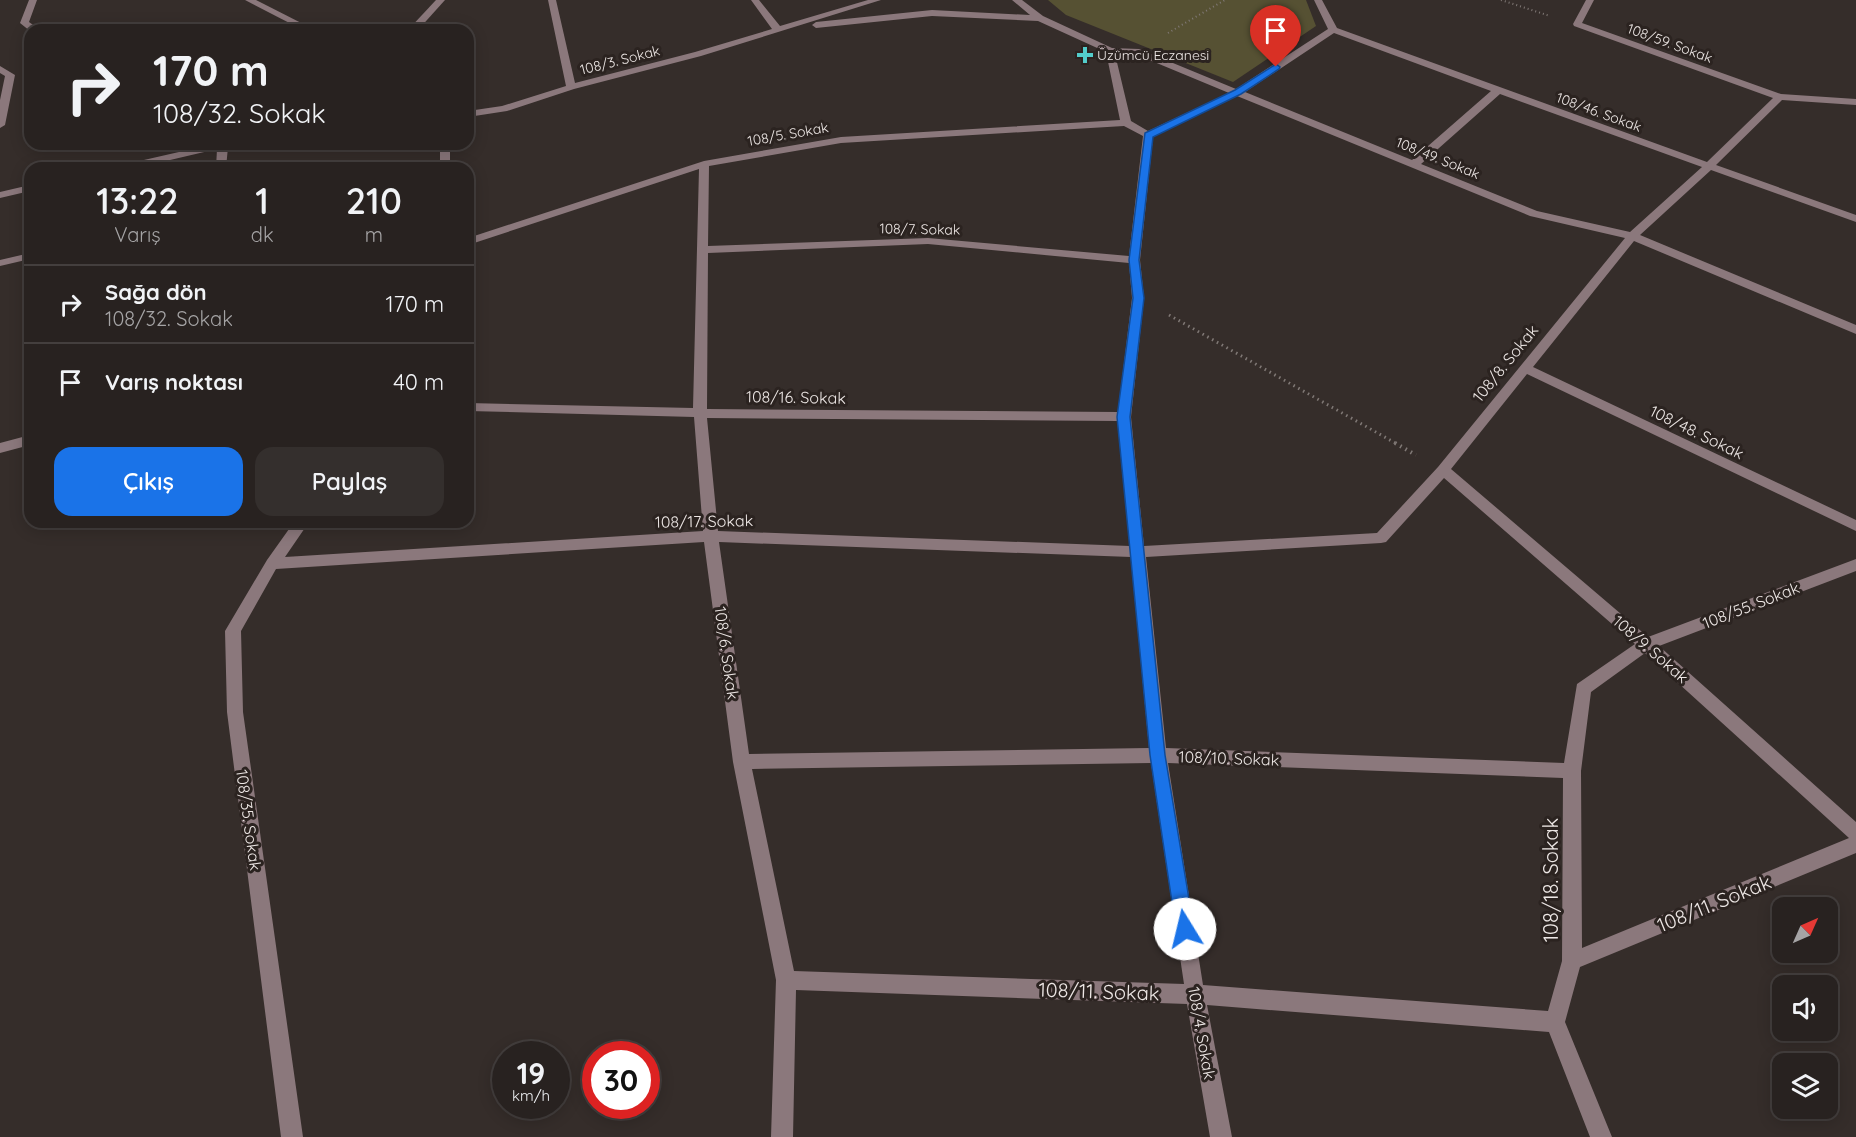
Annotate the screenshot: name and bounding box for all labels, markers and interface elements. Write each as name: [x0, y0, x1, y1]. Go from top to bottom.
pin: [1250, 5, 1301, 67]
icon: arrive: [1259, 14, 1292, 47]
street label: 108/59. Sokak: [1625, 19, 1715, 67]
street label: 108/3. Sokak: [578, 41, 662, 79]
text: 170 m: [153, 44, 269, 97]
place label: Üzümcü Eczanesi: [1097, 46, 1209, 64]
icon: right: [54, 48, 132, 126]
marker: Üzümcü Eczanesi: [1078, 48, 1092, 62]
street label: 108/46. Sokak: [1554, 88, 1644, 136]
text: 108/32. Sokak: [153, 96, 326, 130]
street label: 108/5. Sokak: [746, 118, 830, 150]
street label: 108/49. Sokak: [1393, 133, 1483, 183]
text: 13:22: [96, 178, 179, 223]
text: 1: [255, 178, 269, 223]
text: 210: [346, 178, 402, 223]
street label: 108/7. Sokak: [879, 219, 961, 239]
text: Varış: [114, 222, 161, 247]
text: dk: [251, 222, 274, 247]
text: m: [365, 222, 383, 247]
text: Sağa dön: [105, 278, 207, 306]
icon: right: [54, 288, 87, 321]
text: 170 m: [385, 290, 444, 318]
text: 108/32. Sokak: [105, 306, 233, 331]
street label: 108/8. Sokak: [1468, 320, 1542, 406]
icon: arrive: [54, 366, 87, 399]
text: Varış noktası: [105, 368, 243, 396]
text: 40 m: [393, 368, 444, 396]
street label: 108/16. Sokak: [746, 386, 846, 408]
street label: 108/48. Sokak: [1647, 401, 1747, 463]
button: Çıkış: [54, 447, 243, 516]
button: Paylaş: [255, 447, 444, 516]
street label: 108/17. Sokak: [655, 510, 753, 532]
street label: 108/55. Sokak: [1700, 577, 1802, 633]
street label: 108/6. Sokak: [711, 605, 743, 701]
street label: 108/9. Sokak: [1609, 611, 1693, 687]
street label: 108/10. Sokak: [1178, 746, 1280, 770]
street label: 108/35. Sokak: [232, 768, 266, 872]
street label: 108/18. Sokak: [1538, 818, 1563, 942]
street label: 108/11. Sokak: [1653, 869, 1775, 937]
position arrow: [1153, 897, 1217, 961]
north arrow: [1772, 897, 1838, 963]
map controls: [1772, 897, 1838, 1119]
button: sound: [1772, 975, 1838, 1041]
street label: 108/11. Sokak: [1038, 976, 1160, 1006]
street label: 108/4. Sokak: [1184, 985, 1220, 1081]
speed limit sign: 30: [582, 1041, 660, 1119]
button: layers: [1772, 1053, 1838, 1119]
text: 19: [517, 1054, 545, 1092]
text: km/h: [512, 1086, 550, 1105]

